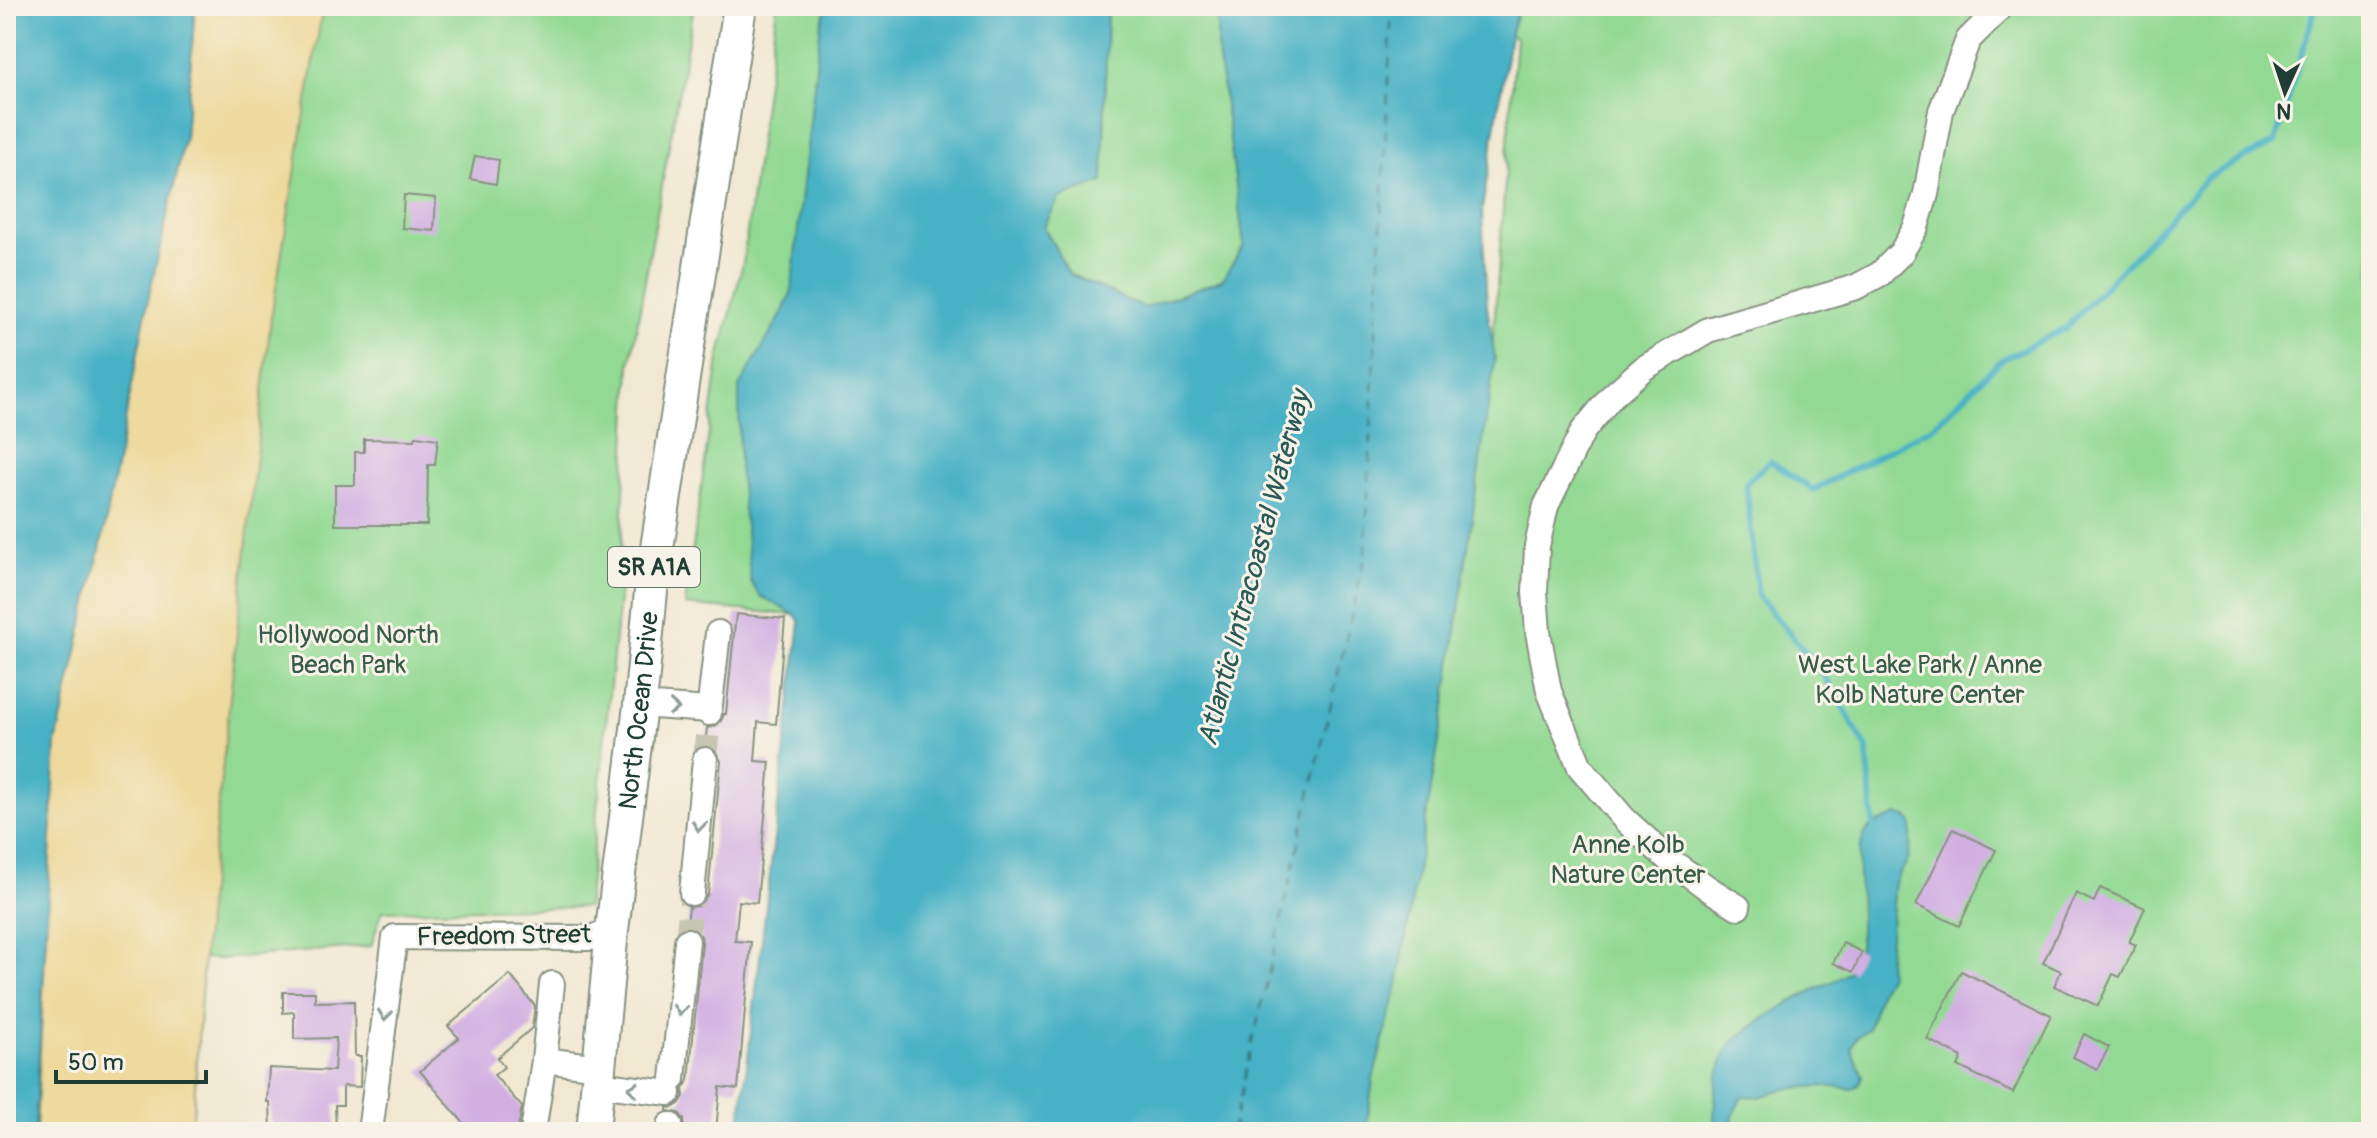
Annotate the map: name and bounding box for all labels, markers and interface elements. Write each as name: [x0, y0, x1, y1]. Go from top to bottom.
north arrow: [2245, 52, 2325, 132]
text: N: [2276, 97, 2292, 125]
water label: Atlantic Intracoastal Waterway: [1190, 384, 1320, 749]
road number: SR A1A: [608, 547, 700, 587]
street label: North Ocean Drive: [612, 610, 666, 811]
park label: Hollywood North Beach Park: [257, 619, 439, 681]
park label: West Lake Park / Anne Kolb Nature Center: [1798, 649, 2042, 711]
one-way arrow: [668, 699, 681, 716]
one-way arrow: [690, 820, 707, 833]
park label: Anne Kolb Nature Center: [1550, 829, 1706, 891]
street label: Freedom Street: [416, 918, 592, 954]
one-way arrow: [672, 1004, 689, 1017]
one-way arrow: [377, 1008, 394, 1022]
scale bar: [56, 1034, 206, 1084]
text: 50 m: [68, 1048, 124, 1077]
one-way arrow: [626, 1080, 639, 1097]

